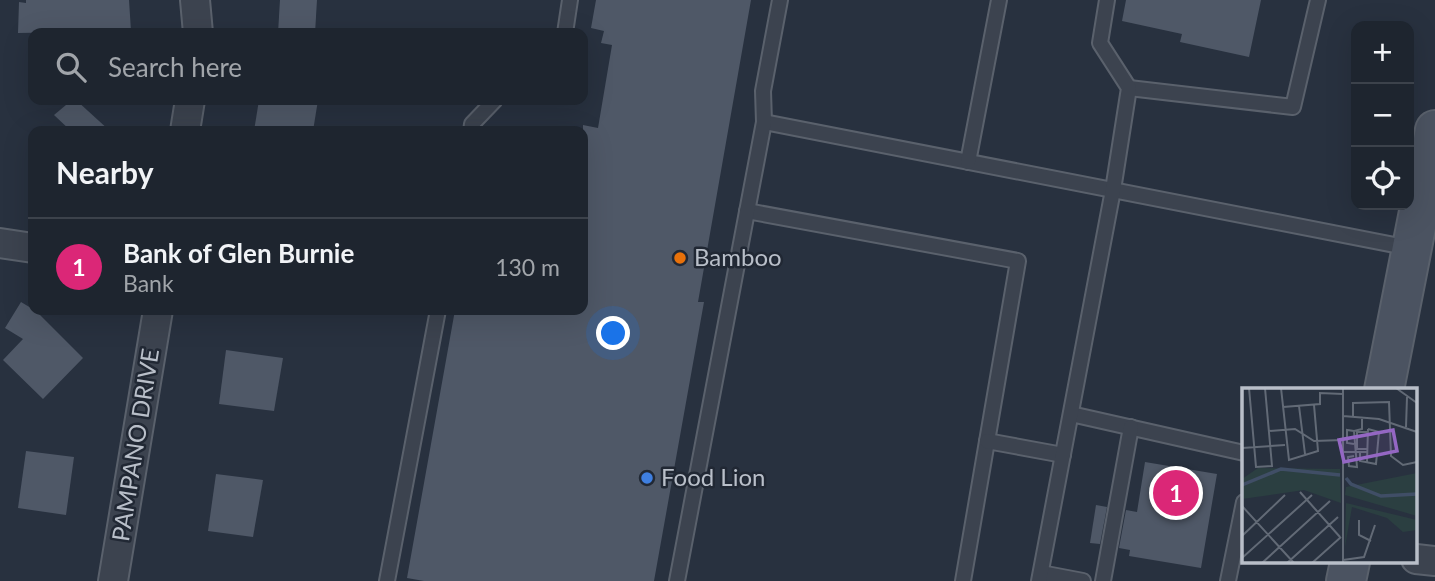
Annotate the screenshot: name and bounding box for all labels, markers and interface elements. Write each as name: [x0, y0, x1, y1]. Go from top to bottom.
map controls: [1351, 21, 1414, 210]
button: +: [1351, 21, 1414, 84]
search box: [28, 28, 588, 105]
icon: search: [52, 48, 90, 86]
text: Search here: [108, 51, 242, 83]
button: −: [1351, 84, 1414, 147]
button: locate: [1351, 147, 1414, 210]
text: Nearby: [56, 154, 154, 190]
text: Bank of Glen Burnie: [123, 237, 354, 269]
place label: Bamboo: [694, 242, 782, 271]
marker: Bamboo: [672, 250, 688, 266]
text: 1: [72, 253, 86, 281]
text: 130 m: [495, 253, 560, 281]
text: Bank: [123, 269, 174, 297]
your location: [596, 316, 630, 350]
street label: PAMPANO DRIVE: [105, 346, 164, 543]
inset map: [1242, 388, 1418, 564]
place label: Food Lion: [661, 462, 765, 491]
pin: 1: [1153, 467, 1199, 519]
marker: Food Lion: [639, 470, 655, 486]

